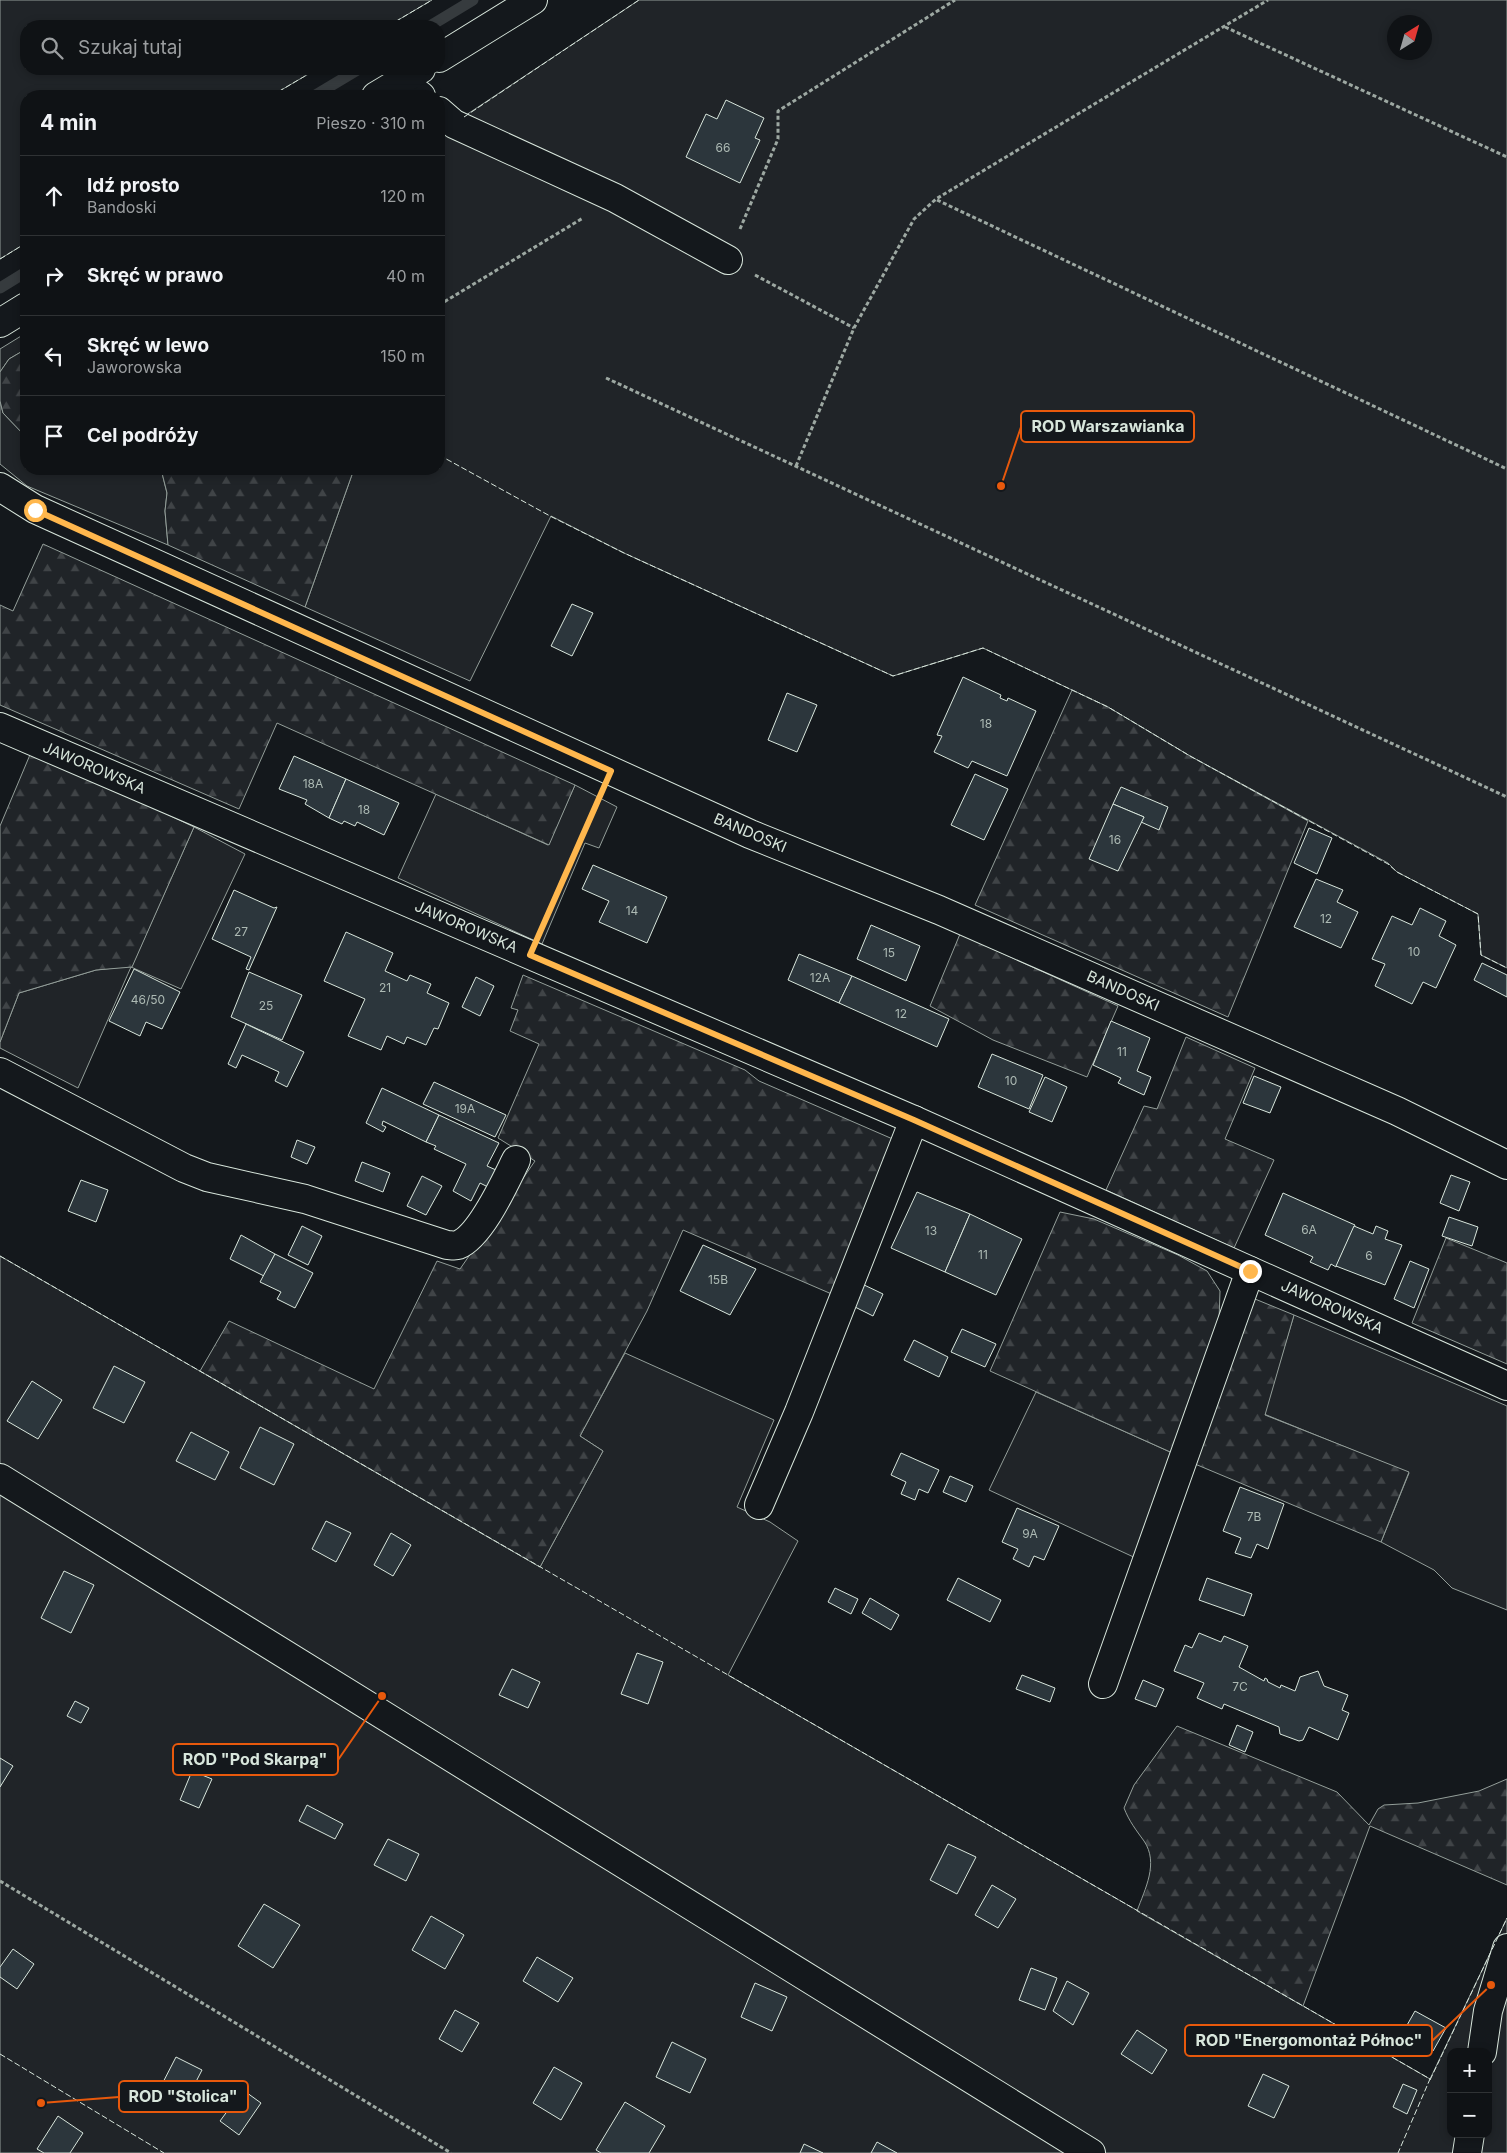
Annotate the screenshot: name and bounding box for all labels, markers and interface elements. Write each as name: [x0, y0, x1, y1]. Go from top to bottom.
north arrow: [1387, 15, 1432, 60]
search box: [20, 20, 445, 75]
icon: search: [38, 34, 66, 62]
text: Szukaj tutaj: [78, 36, 182, 59]
text: 4 min: [40, 110, 97, 135]
text: Pieszo · 310 m: [316, 113, 425, 133]
house number: 66: [716, 140, 730, 155]
text: Idź prosto: [87, 174, 180, 197]
icon: ahead: [40, 182, 68, 210]
text: 120 m: [380, 186, 425, 206]
text: Bandoski: [87, 197, 156, 217]
icon: right: [40, 262, 68, 290]
text: Skręć w prawo: [87, 264, 223, 287]
text: 40 m: [386, 266, 425, 286]
text: Skręć w lewo: [87, 334, 209, 357]
icon: left: [40, 342, 68, 370]
text: 150 m: [380, 346, 425, 366]
text: Jaworowska: [87, 357, 182, 377]
callout: ROD Warszawianka: [1021, 411, 1194, 442]
text: ROD Warszawianka: [1032, 416, 1184, 436]
icon: arrive: [40, 422, 68, 450]
text: Cel podróży: [87, 424, 199, 447]
route start: [24, 499, 47, 522]
house number: 18: [980, 716, 992, 731]
street label: JAWOROWSKA: [40, 737, 149, 798]
house number: 18A: [303, 776, 323, 791]
house number: 18: [358, 802, 370, 817]
street label: BANDOSKI: [711, 809, 790, 856]
house number: 16: [1109, 832, 1121, 847]
street label: JAWOROWSKA: [412, 896, 521, 957]
house number: 14: [626, 903, 639, 918]
house number: 12: [1320, 911, 1332, 926]
house number: 27: [234, 924, 248, 939]
house number: 10: [1408, 944, 1420, 959]
house number: 15: [883, 945, 895, 960]
street label: BANDOSKI: [1084, 966, 1162, 1015]
house number: 12A: [810, 970, 830, 985]
house number: 21: [379, 980, 391, 995]
house number: 46/50: [131, 992, 165, 1007]
house number: 25: [259, 998, 273, 1013]
house number: 12: [895, 1006, 907, 1021]
house number: 11: [1117, 1044, 1127, 1059]
house number: 10: [1005, 1073, 1017, 1088]
house number: 19A: [455, 1101, 475, 1116]
house number: 6A: [1301, 1222, 1317, 1237]
house number: 13: [925, 1223, 937, 1238]
house number: 11: [978, 1247, 988, 1262]
house number: 6: [1365, 1248, 1373, 1263]
route end: [1239, 1260, 1262, 1283]
house number: 15B: [708, 1272, 728, 1287]
street label: JAWOROWSKA: [1278, 1275, 1386, 1338]
house number: 7B: [1247, 1509, 1261, 1524]
house number: 9A: [1022, 1526, 1038, 1541]
house number: 7C: [1232, 1679, 1248, 1694]
callout: ROD "Pod Skarpą": [173, 1744, 338, 1775]
text: ROD "Pod Skarpą": [183, 1749, 327, 1769]
callout: ROD "Energomontaż Północ": [1185, 2025, 1432, 2056]
text: ROD "Energomontaż Północ": [1196, 2030, 1422, 2050]
map controls: [1447, 2048, 1492, 2138]
button: +: [1447, 2048, 1492, 2093]
callout: ROD "Stolica": [119, 2081, 248, 2112]
text: ROD "Stolica": [128, 2086, 238, 2106]
button: −: [1447, 2093, 1492, 2138]

